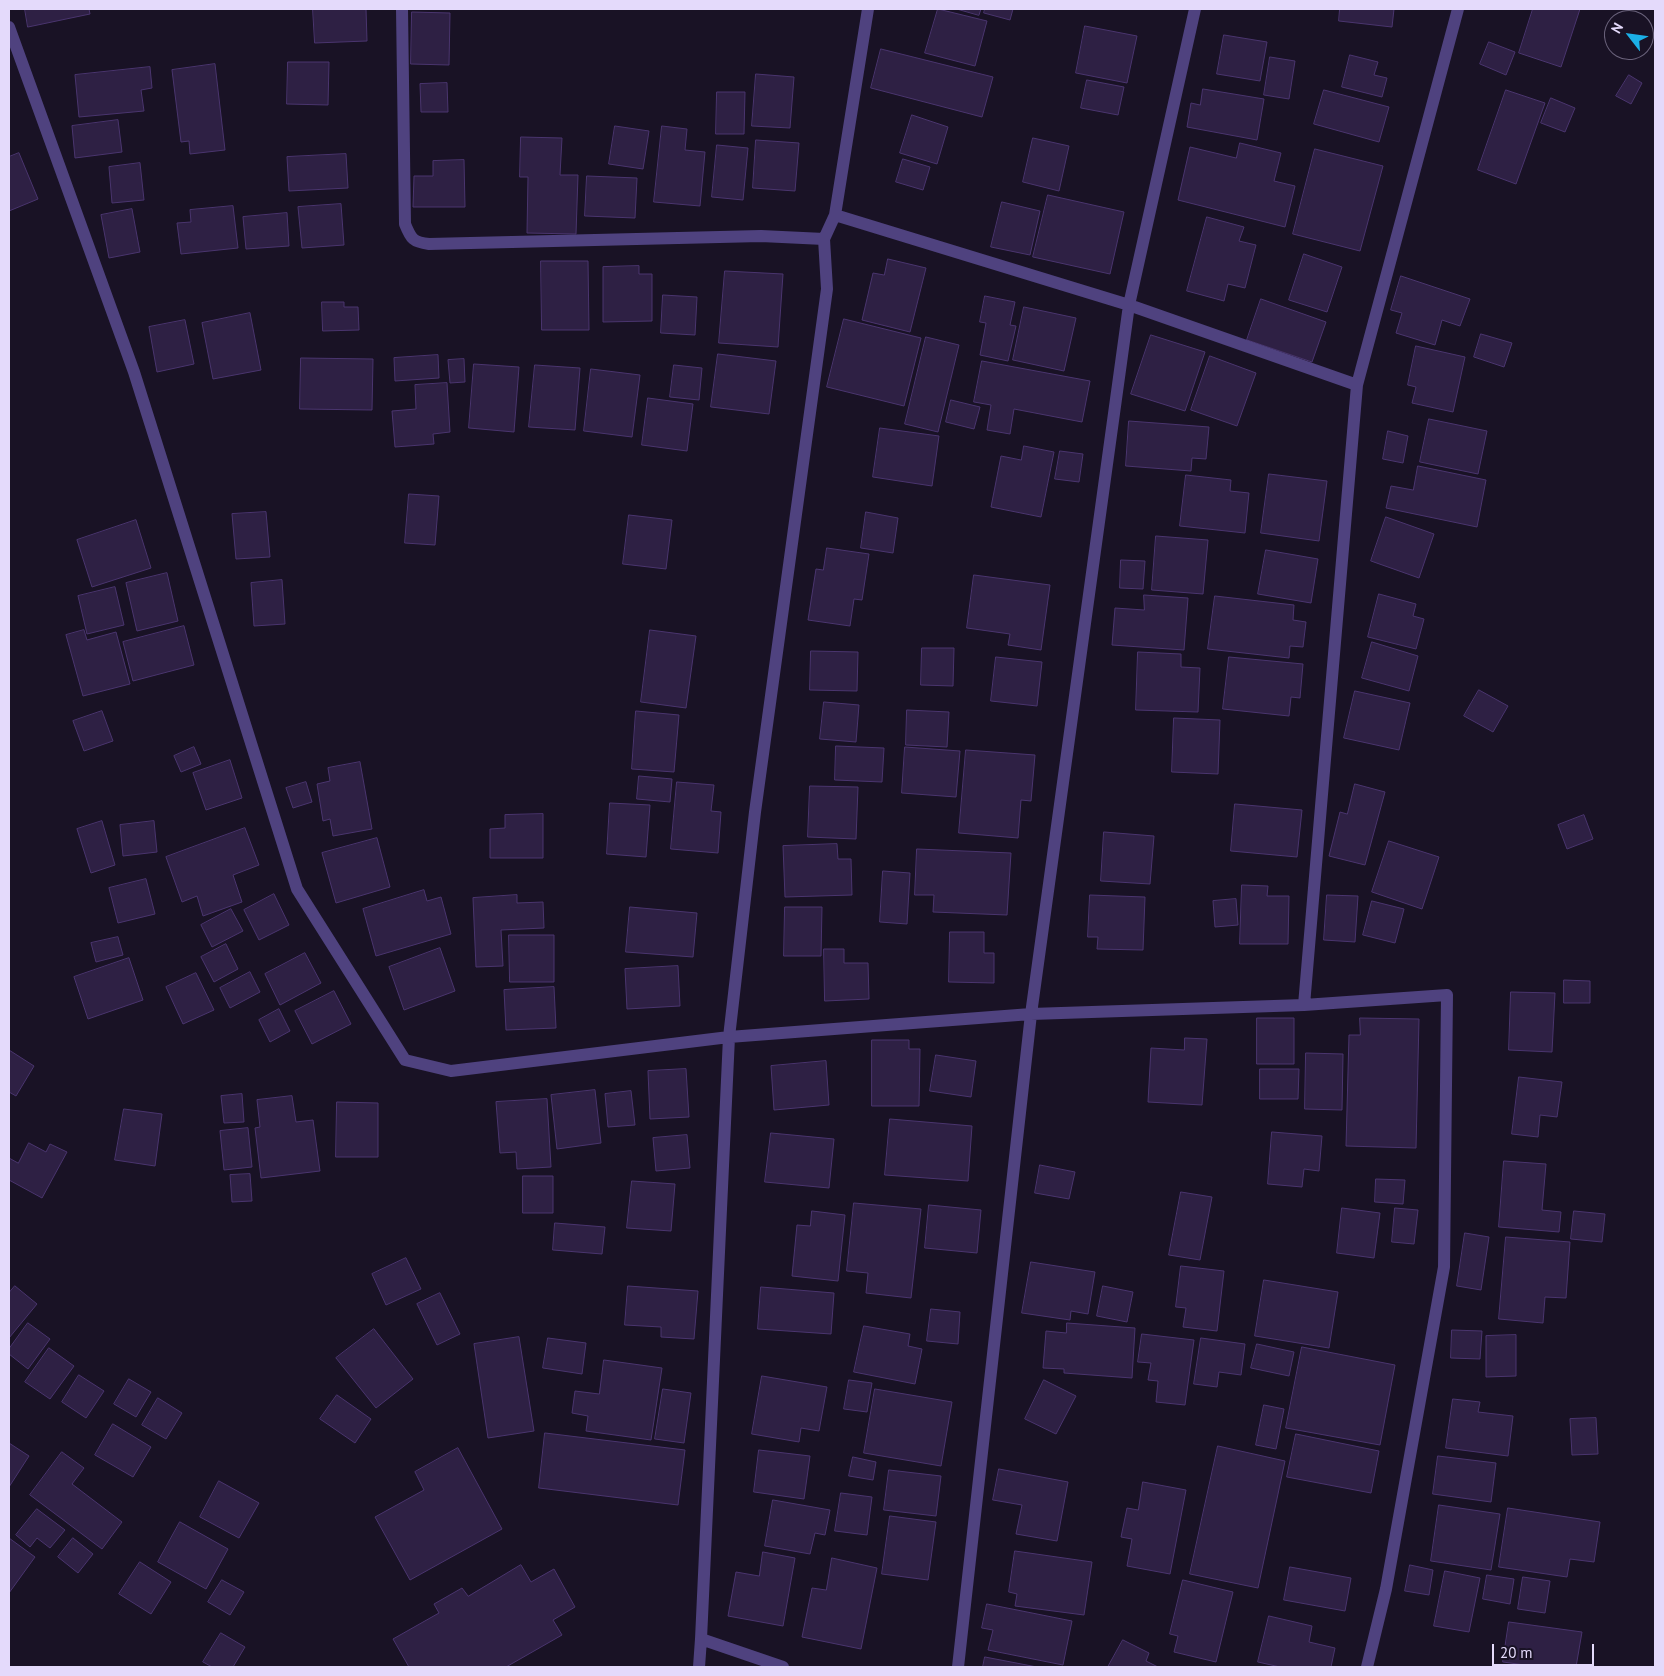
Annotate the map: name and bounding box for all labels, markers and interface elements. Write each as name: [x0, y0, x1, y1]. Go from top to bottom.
north arrow: [1604, 10, 1654, 60]
text: N: [1607, 20, 1627, 36]
scale bar: [1494, 1634, 1596, 1666]
text: 20 m: [1500, 1643, 1533, 1662]

